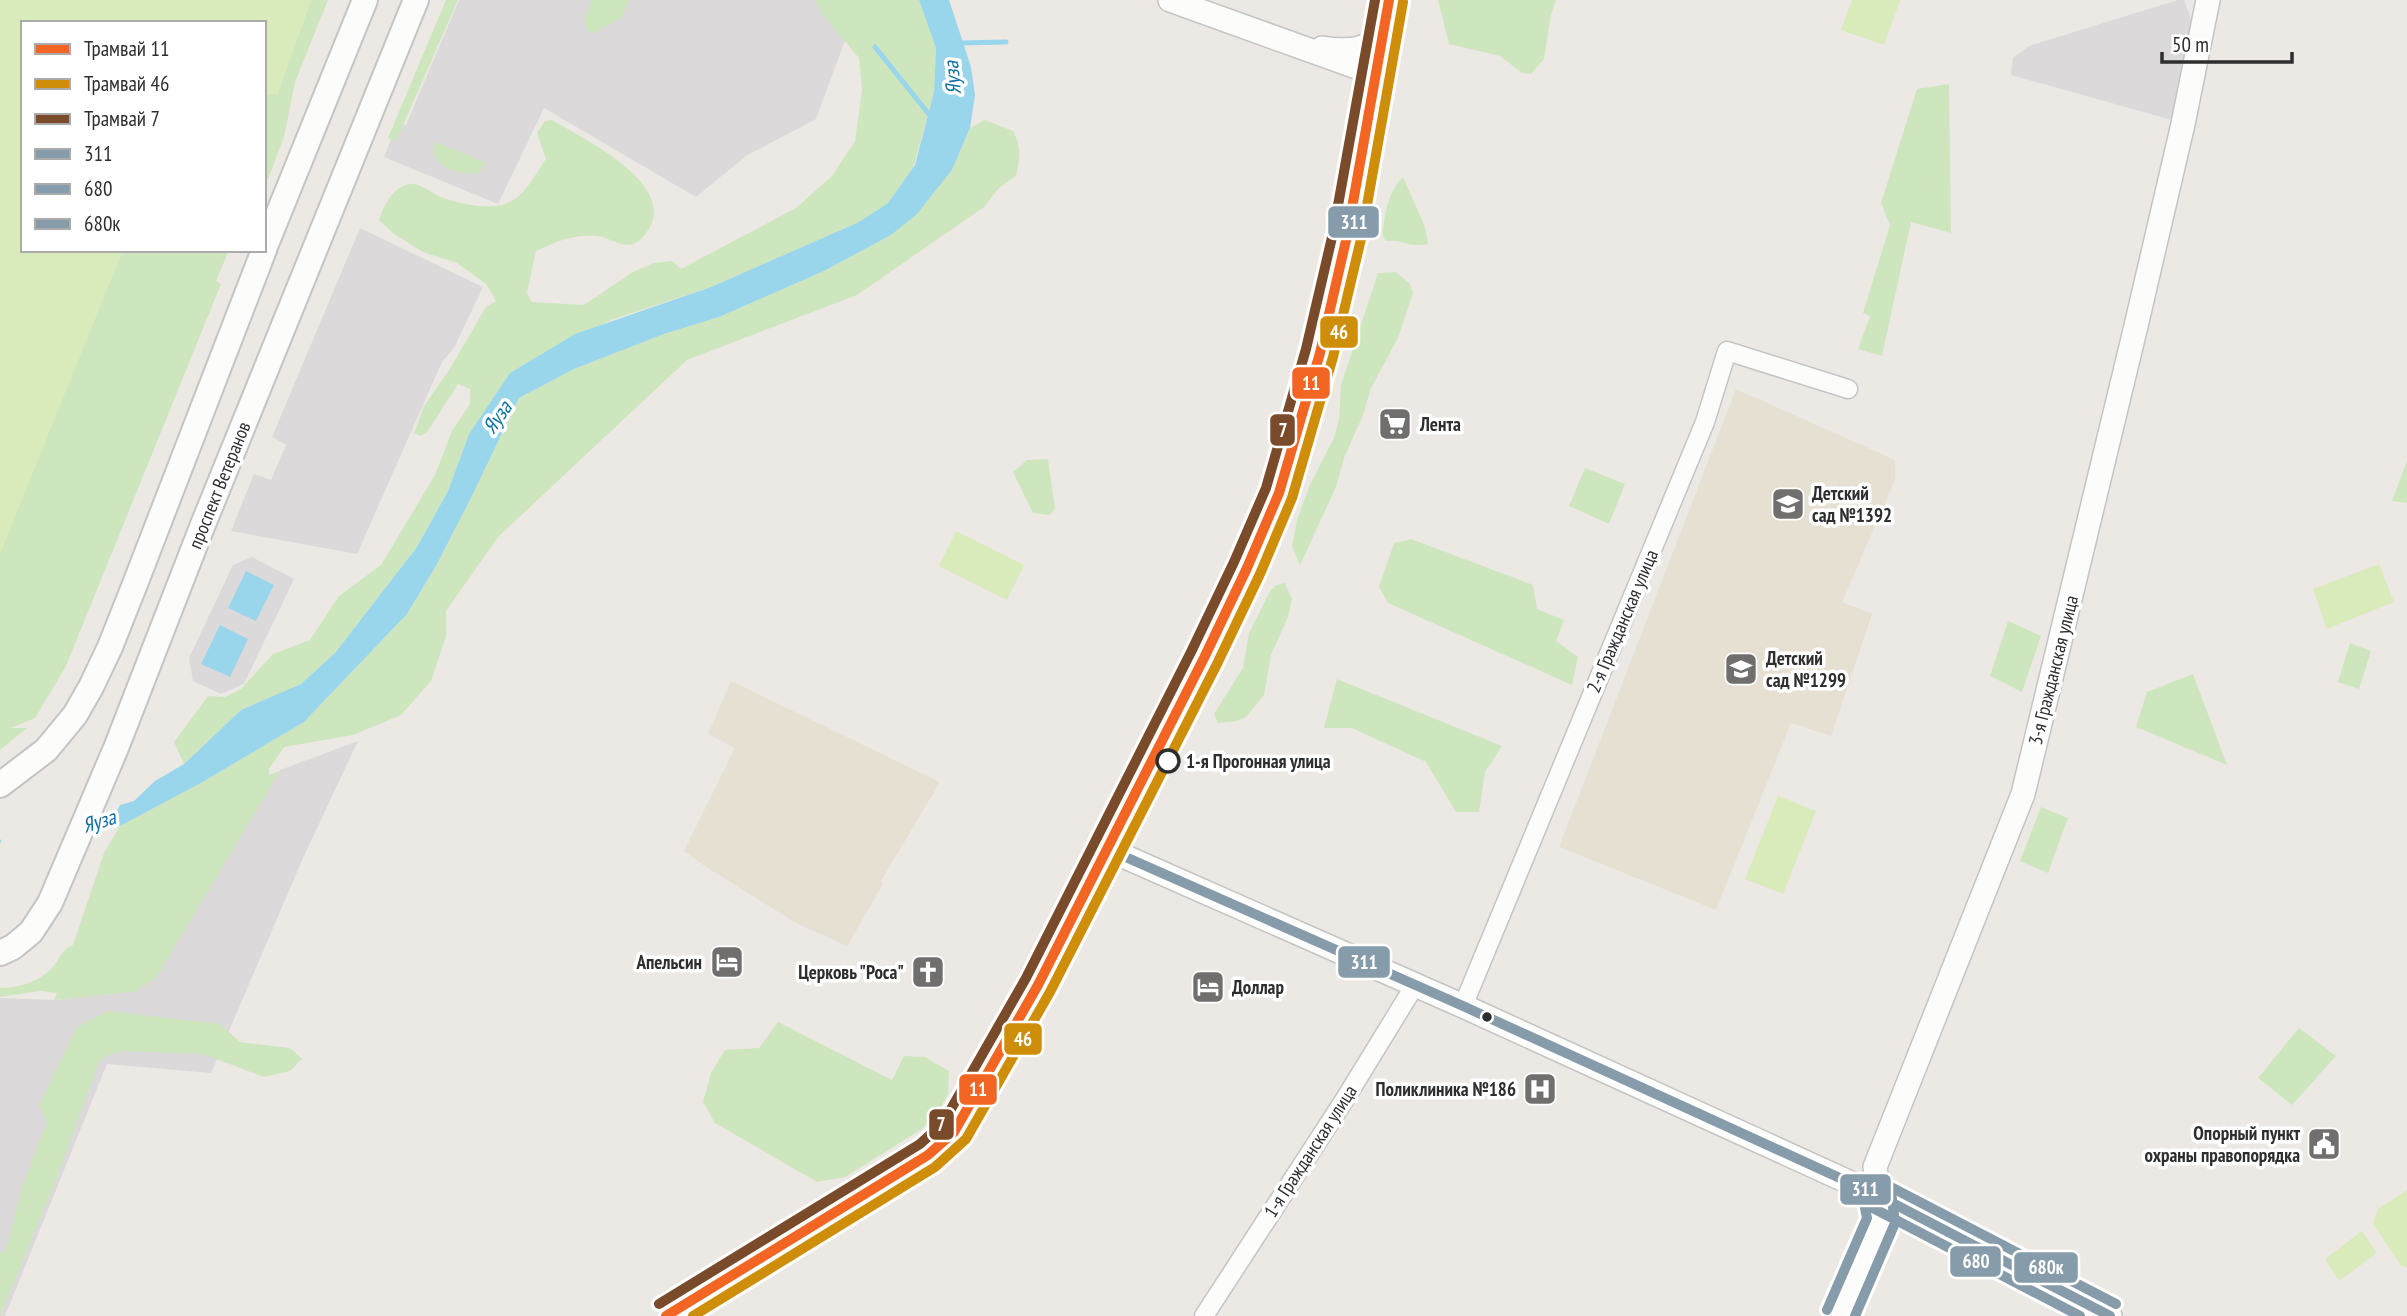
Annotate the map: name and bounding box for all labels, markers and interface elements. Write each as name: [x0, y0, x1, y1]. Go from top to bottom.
legend: [21, 21, 266, 252]
scale bar: [2162, 21, 2292, 65]
text: 50 m: [2172, 31, 2209, 58]
text: Трамвай 11: [84, 35, 169, 62]
water label: Яуза: [937, 59, 967, 96]
text: Трамвай 46: [84, 70, 169, 97]
text: Трамвай 7: [84, 105, 160, 132]
text: 311: [84, 140, 112, 167]
text: 680: [84, 175, 112, 202]
line badge: 311: [1327, 205, 1380, 239]
text: 680к: [84, 210, 120, 237]
text: 311: [1340, 210, 1368, 234]
line badge: 46: [1319, 315, 1359, 349]
text: 46: [1330, 320, 1348, 344]
line badge: 11: [1291, 366, 1331, 400]
text: 11: [1302, 371, 1320, 395]
water label: Яуза: [476, 394, 519, 438]
supermarket icon: Лента: [1376, 405, 1414, 443]
place label: Лента: [1419, 412, 1461, 436]
line badge: 7: [1269, 413, 1296, 447]
street label: проспект Ветеранов: [183, 418, 255, 552]
text: 7: [1278, 418, 1288, 442]
place label: Детский сад №1392: [1812, 481, 1892, 527]
school or university icon: Детский сад №1392: [1769, 485, 1807, 523]
street label: 2-я Гражданская улица: [1581, 546, 1663, 696]
street label: 3-я Гражданская улица: [2023, 593, 2083, 747]
place label: Детский сад №1299: [1766, 646, 1846, 692]
school or university icon: Детский сад №1299: [1722, 650, 1760, 688]
marker: 1-я Прогонная улица: [1156, 749, 1180, 773]
place label: 1-я Прогонная улица: [1186, 749, 1331, 773]
water label: Яуза: [79, 803, 120, 839]
hotel icon: Апельсин: [708, 943, 746, 981]
line badge: 311: [1337, 945, 1391, 979]
place label: Апельсин: [635, 950, 702, 974]
text: 311: [1350, 950, 1378, 974]
church icon: Церковь "Роса": [909, 953, 947, 991]
place label: Церковь "Роса": [798, 960, 904, 984]
hotel icon: Доллар: [1189, 968, 1227, 1006]
place label: Доллар: [1232, 975, 1284, 999]
unlabelled marker: [1480, 1010, 1494, 1024]
line badge: 46: [1003, 1022, 1043, 1056]
text: 46: [1014, 1027, 1032, 1051]
hospital icon: Поликлиника №186: [1521, 1070, 1559, 1108]
line badge: 11: [958, 1073, 998, 1106]
text: 11: [969, 1077, 987, 1101]
place label: Поликлиника №186: [1376, 1077, 1516, 1101]
street label: 1-я Гражданская улица: [1258, 1080, 1362, 1222]
line badge: 7: [928, 1108, 955, 1141]
text: 7: [936, 1112, 946, 1136]
place label: Опорный пункт охраны правопорядка: [2144, 1121, 2300, 1167]
public building icon: Опорный пункт охраны правопорядка: [2305, 1125, 2343, 1163]
line badge: 311: [1839, 1173, 1892, 1206]
text: 311: [1851, 1177, 1879, 1201]
line badge: 680: [1949, 1245, 2002, 1278]
text: 680: [1962, 1249, 1990, 1273]
line badge: 680к: [2013, 1251, 2079, 1284]
text: 680к: [2028, 1255, 2064, 1279]

